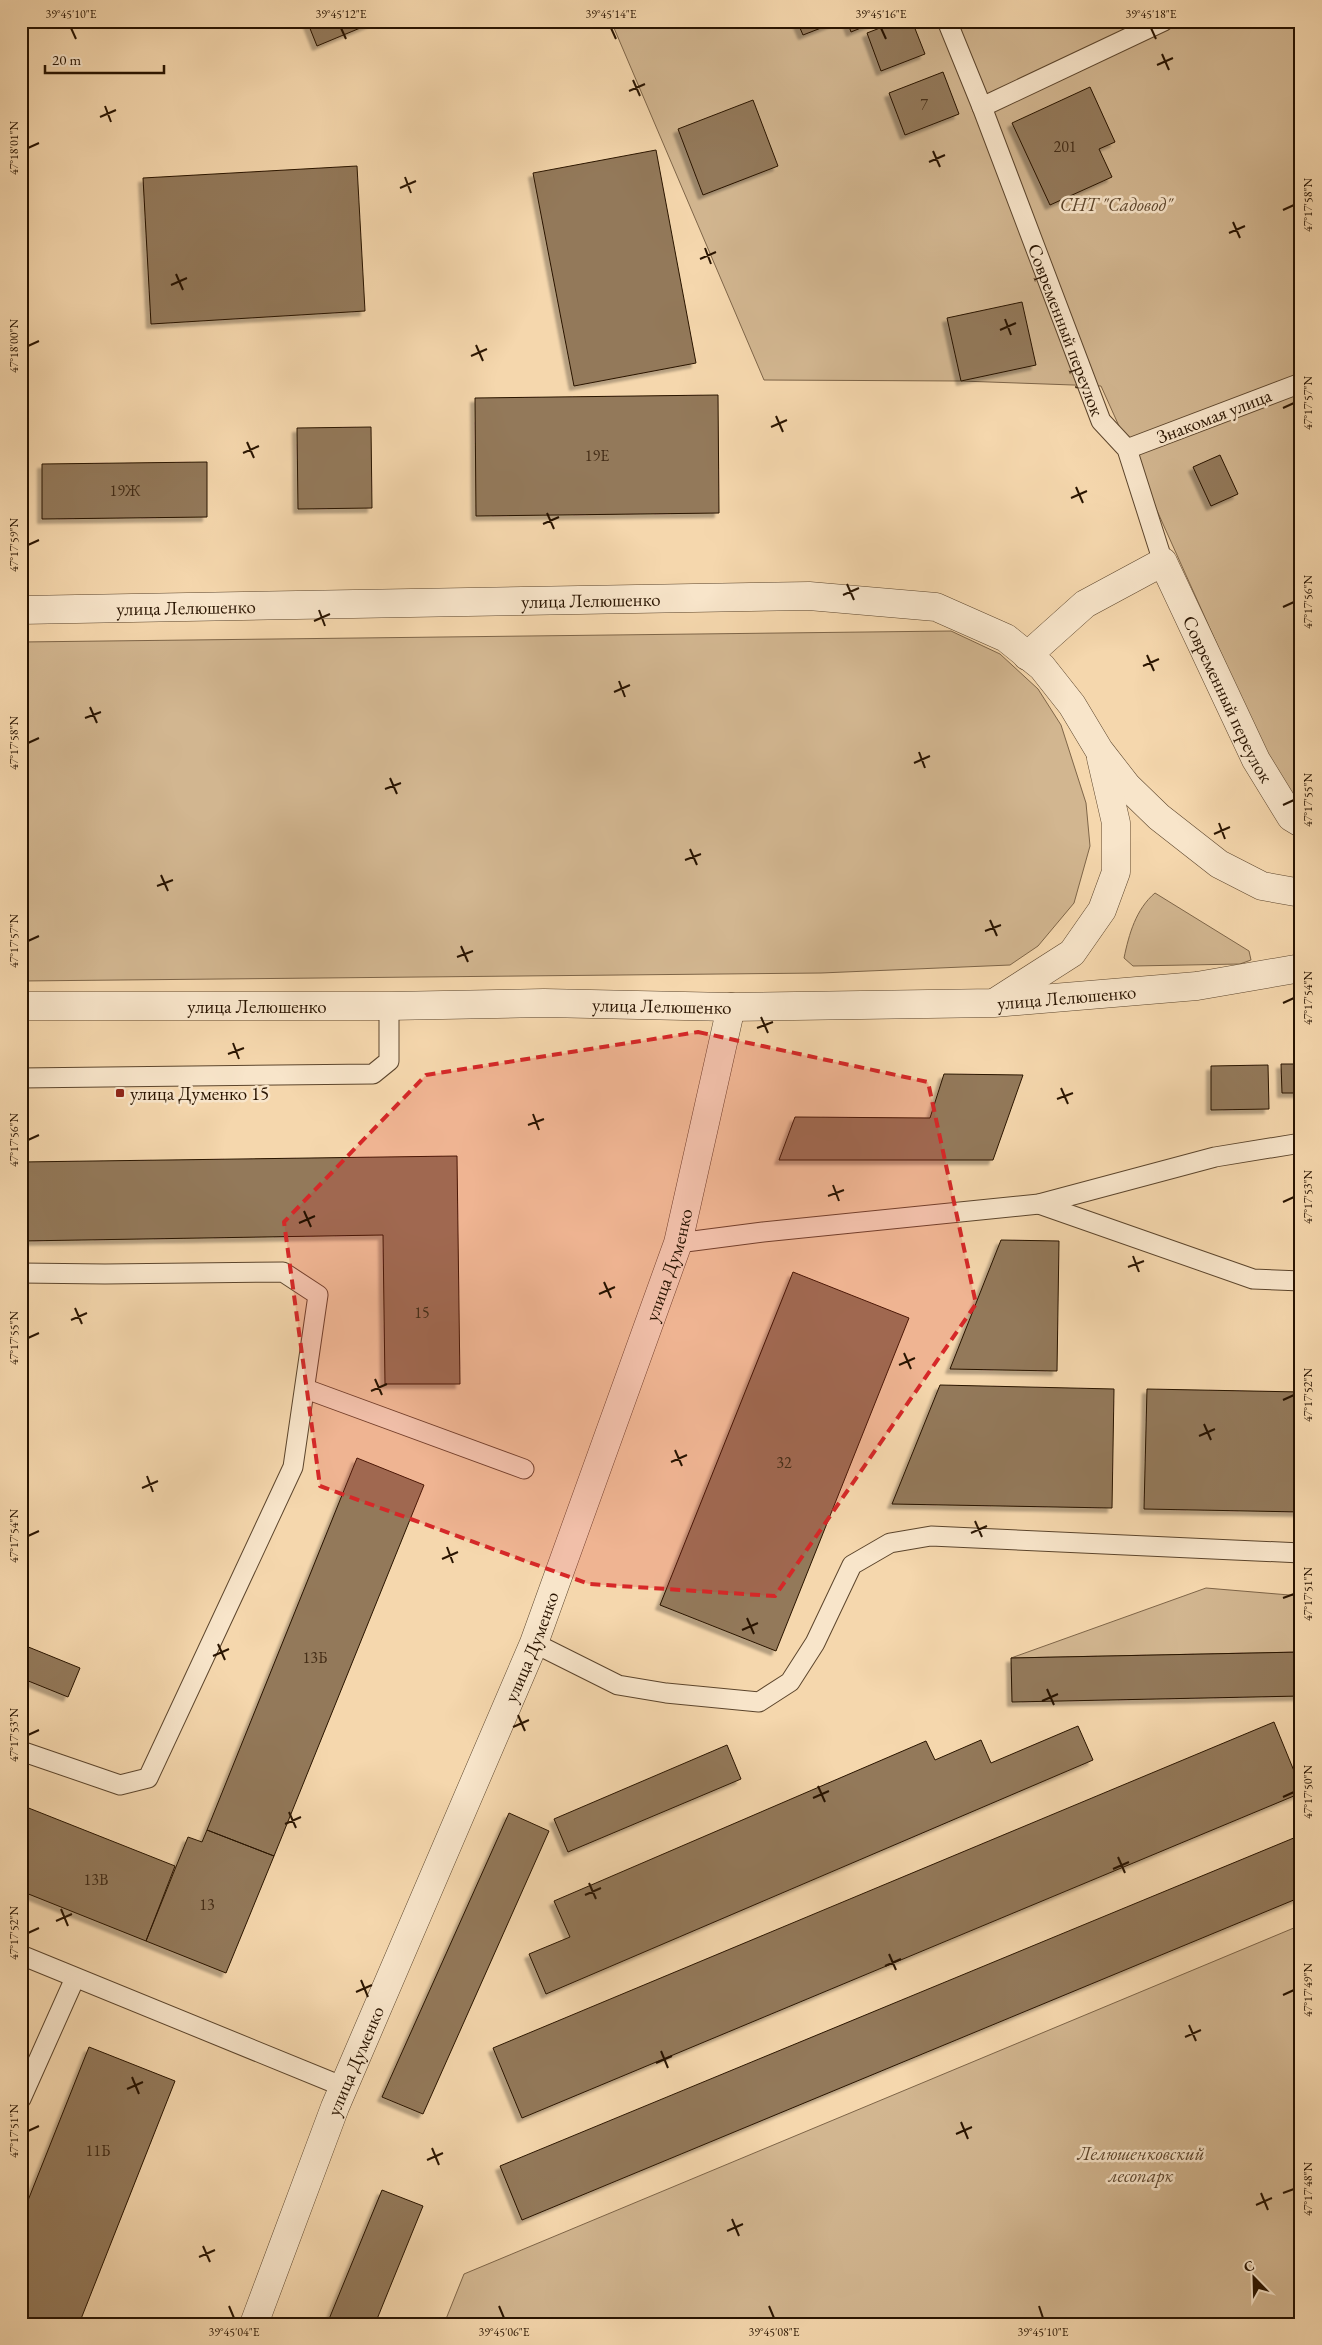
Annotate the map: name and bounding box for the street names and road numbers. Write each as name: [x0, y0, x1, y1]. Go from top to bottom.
street label: Современный переулок: [1022, 240, 1110, 420]
street label: Знакомая улица: [1153, 382, 1275, 449]
street label: улица Лелюшенко: [521, 586, 661, 614]
street label: улица Лелюшенко: [116, 593, 256, 621]
street label: Современный переулок: [1177, 611, 1279, 787]
street label: улица Лелюшенко: [996, 979, 1137, 1015]
street label: улица Лелюшенко: [592, 992, 732, 1020]
street label: улица Лелюшенко: [187, 994, 327, 1019]
street label: улица Думенко: [638, 1206, 698, 1325]
street label: улица Думенко: [498, 1588, 564, 1706]
street label: улица Думенко: [320, 2002, 389, 2119]

